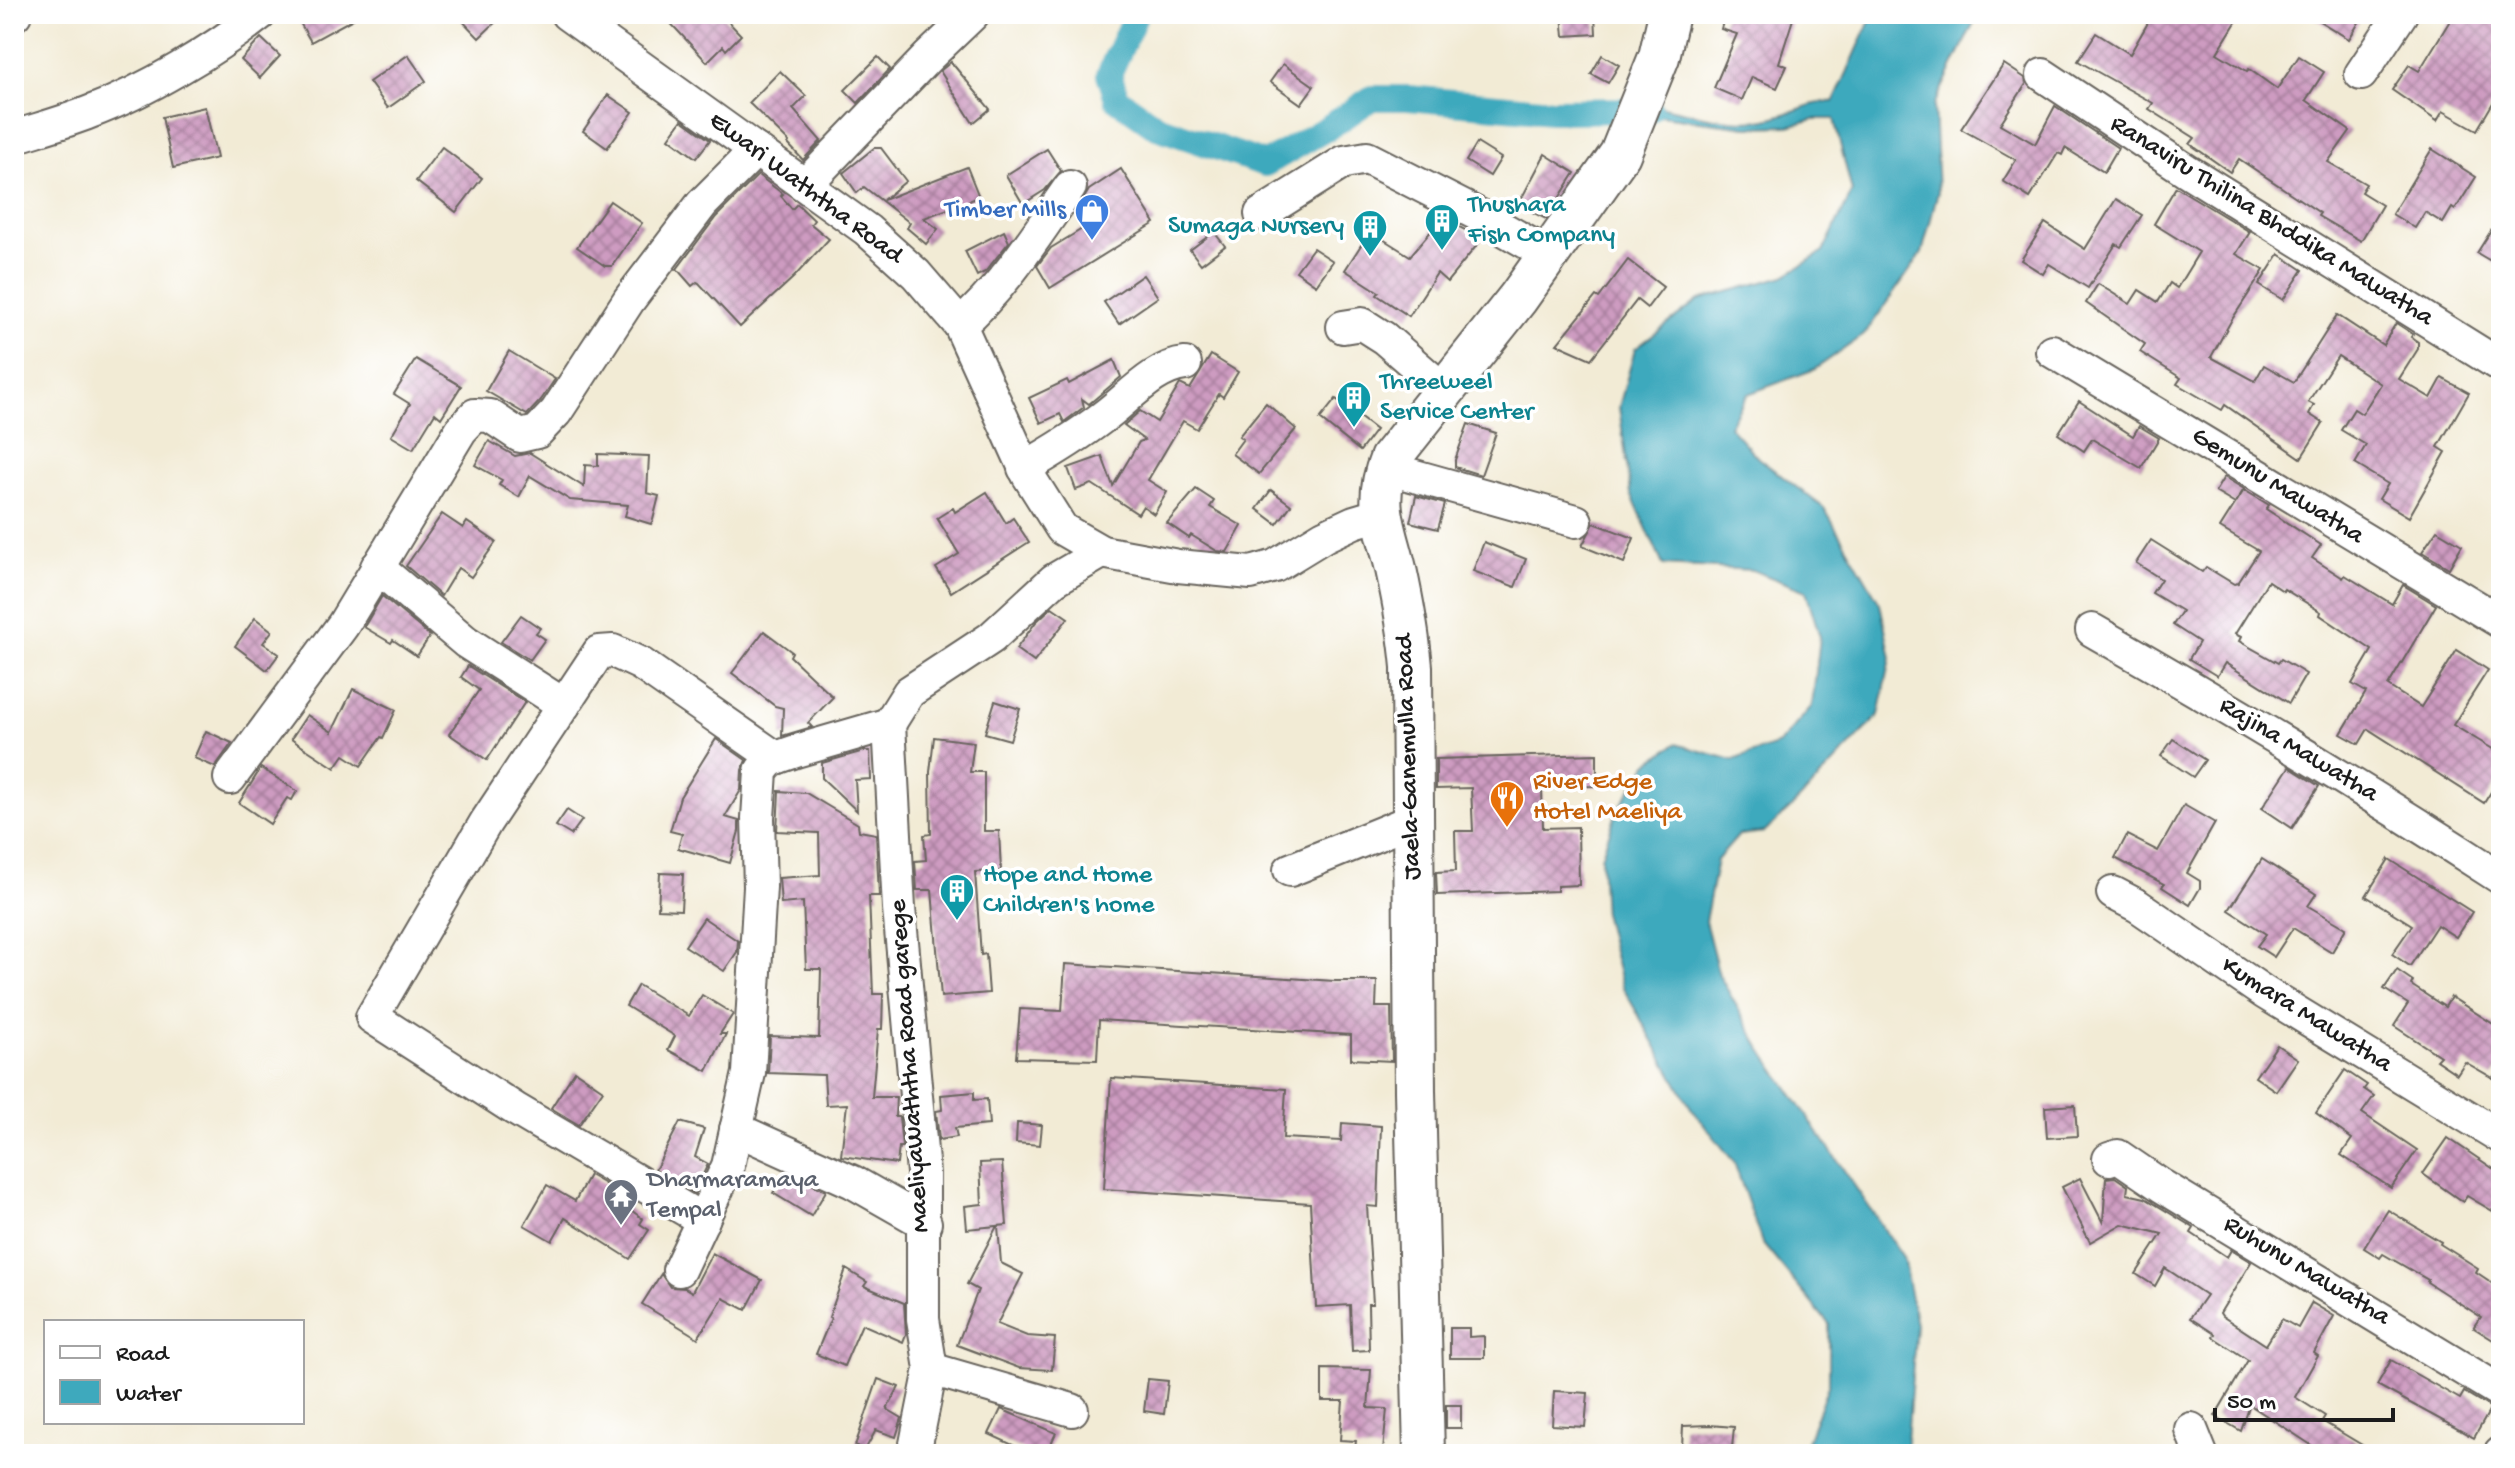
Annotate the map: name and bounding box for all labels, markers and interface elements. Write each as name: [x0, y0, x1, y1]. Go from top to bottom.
street label: Ewari Waththa Road: [702, 106, 910, 273]
street label: Ranaviru Thilina Bhddika Mawatha: [2104, 109, 2440, 335]
place label: Thushara Fish Company: [1466, 191, 1615, 252]
shop icon: Timber Mills: [1073, 192, 1111, 242]
place label: Timber Mills: [943, 196, 1067, 227]
building icon: Thushara Fish Company: [1423, 202, 1461, 252]
building icon: Sumaga Nursery: [1351, 208, 1389, 258]
place label: Sumaga Nursery: [1168, 212, 1344, 243]
place label: Threeweel Service Center: [1378, 368, 1536, 429]
building icon: Threeweel Service Center: [1335, 379, 1373, 429]
street label: Gemunu Mawatha: [2185, 422, 2370, 553]
street label: Jaela-Ganemulla Road: [1390, 632, 1430, 880]
street label: Rajina Mawatha: [2213, 691, 2385, 812]
place label: River Edge Hotel Maeliya: [1533, 768, 1683, 829]
restaurant icon: River Edge Hotel Maeliya: [1488, 779, 1526, 829]
place label: Hope and Home Children's home: [983, 861, 1155, 922]
building icon: Hope and Home Children's home: [938, 872, 976, 922]
street label: MaeliyaWaththa Road garege: [884, 898, 938, 1234]
street label: Kumara Mawatha: [2215, 951, 2398, 1082]
place label: Dharmaramaya Tempal: [645, 1166, 820, 1227]
temple icon: Dharmaramaya Tempal: [602, 1177, 640, 1227]
street label: Ruhunu Mawatha: [2217, 1210, 2396, 1335]
legend: [44, 1320, 304, 1424]
text: Road: [116, 1341, 170, 1370]
scale bar: [2215, 1372, 2393, 1422]
text: Water: [116, 1381, 183, 1410]
text: 50 m: [2227, 1389, 2276, 1418]

